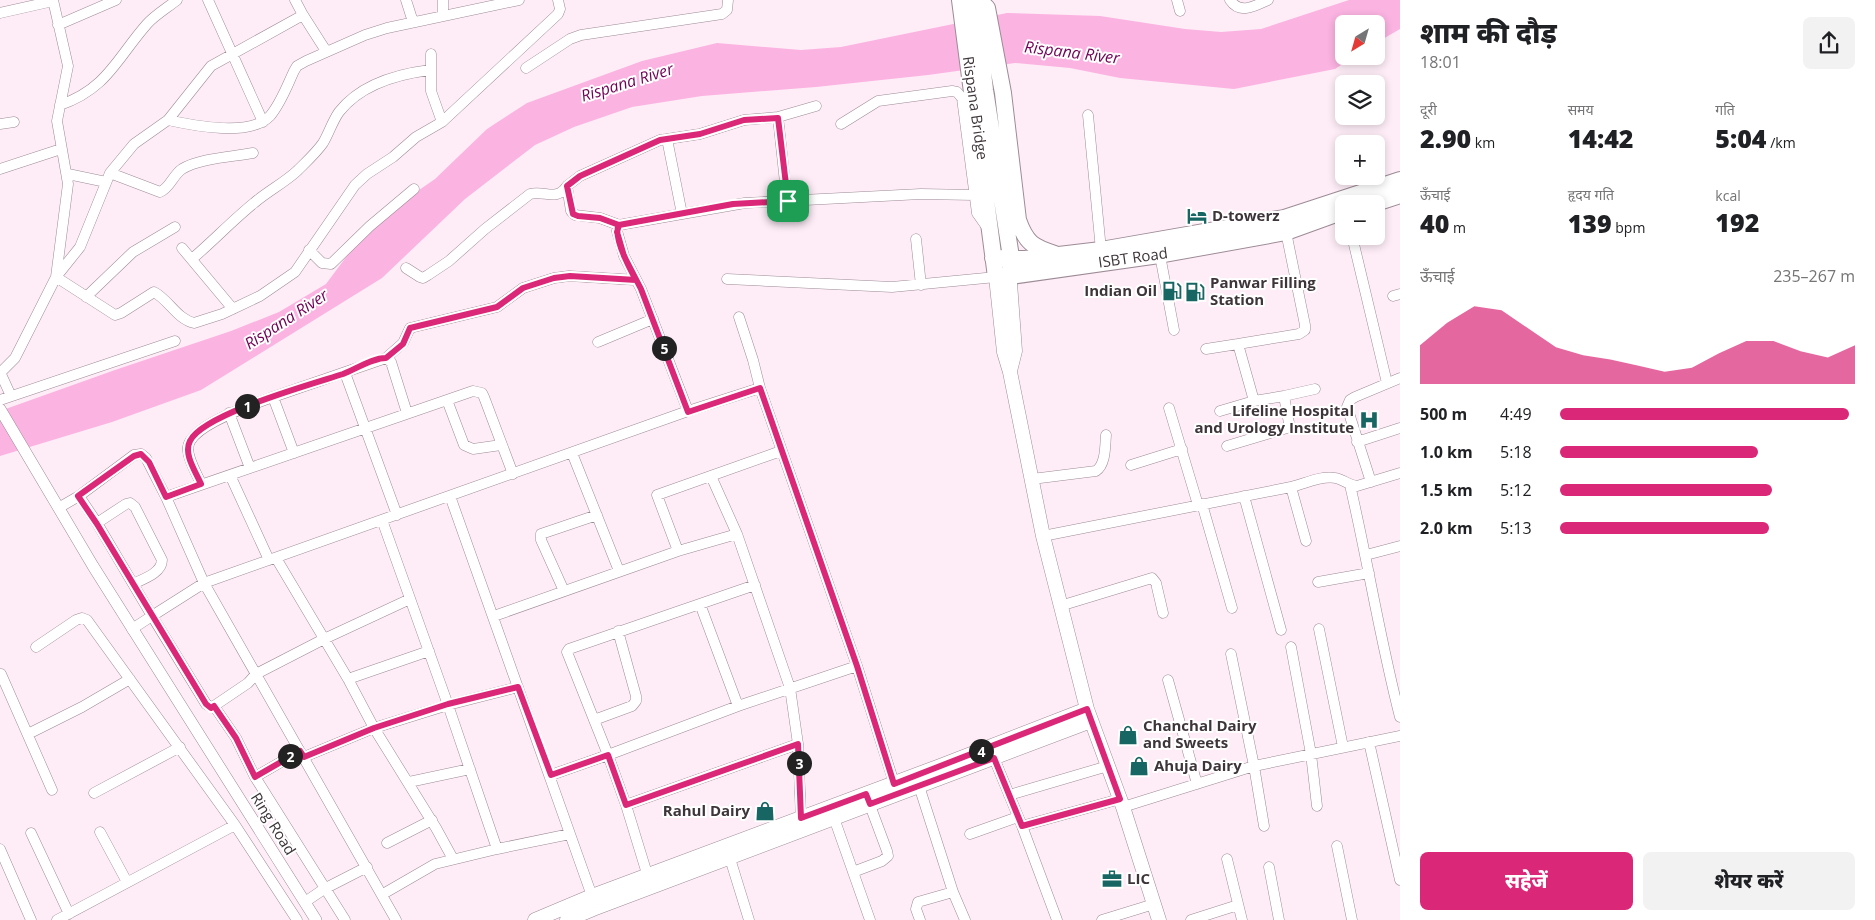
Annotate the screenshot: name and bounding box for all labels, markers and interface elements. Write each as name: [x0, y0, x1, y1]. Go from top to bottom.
text: शाम की दौड़: [1420, 13, 1557, 51]
north arrow: [1335, 15, 1385, 65]
map controls: [1335, 15, 1385, 245]
button: share: [1803, 17, 1855, 69]
water label: Rispana River: [1023, 35, 1121, 69]
text: 18:01: [1420, 51, 1461, 73]
street label: Rispana Bridge: [959, 55, 993, 161]
water label: Rispana River: [578, 57, 677, 107]
button: layers: [1335, 75, 1385, 125]
text: दूरी: [1420, 100, 1437, 119]
text: समय: [1568, 100, 1594, 119]
text: गति: [1715, 100, 1735, 119]
text: 2.90: [1420, 121, 1471, 155]
text: 14:42: [1568, 121, 1633, 155]
text: 5:04: [1715, 121, 1767, 155]
text: km: [1471, 133, 1495, 152]
text: /km: [1767, 133, 1796, 152]
button: +: [1335, 135, 1385, 185]
pin: [767, 180, 809, 222]
text: ऊँचाई: [1420, 185, 1450, 204]
text: हृदय गति: [1568, 185, 1614, 204]
text: kcal: [1715, 186, 1741, 205]
icon: arrive: [774, 187, 802, 215]
button: −: [1335, 195, 1385, 245]
hotel icon: D-towerz: [1186, 205, 1208, 227]
place label: D-towerz: [1212, 205, 1280, 225]
text: 192: [1715, 205, 1759, 239]
text: 40: [1420, 206, 1449, 240]
text: 139: [1568, 206, 1612, 240]
text: m: [1449, 218, 1466, 237]
text: bpm: [1612, 218, 1645, 237]
street label: ISBT Road: [1097, 242, 1169, 272]
text: ऊँचाई: [1420, 265, 1455, 287]
text: 235–267 m: [1773, 265, 1855, 287]
place label: Panwar Filling Station: [1210, 272, 1316, 309]
place label: Indian Oil: [1084, 280, 1157, 300]
fuel station icon: Indian Oil: [1161, 280, 1183, 302]
fuel station icon: Panwar Filling Station: [1184, 281, 1206, 303]
water label: Rispana River: [240, 283, 333, 354]
pin: 5: [652, 336, 676, 360]
text: 5: [660, 339, 669, 358]
pin: 1: [234, 394, 260, 418]
text: 1: [243, 397, 252, 416]
place label: Lifeline Hospital and Urology Institute: [1194, 400, 1354, 437]
text: 500 m: [1420, 403, 1467, 425]
text: 4:49: [1500, 403, 1532, 425]
hospital icon: Lifeline Hospital and Urology Institute: [1358, 409, 1380, 431]
text: 1.0 km: [1420, 441, 1473, 463]
text: 5:18: [1500, 441, 1532, 463]
text: 1.5 km: [1420, 479, 1473, 501]
text: 5:12: [1500, 479, 1532, 501]
text: 2.0 km: [1420, 517, 1473, 539]
text: 5:13: [1500, 517, 1532, 539]
place label: Chanchal Dairy and Sweets: [1143, 715, 1257, 752]
shop icon: Chanchal Dairy and Sweets: [1117, 724, 1139, 746]
pin: 4: [968, 738, 994, 764]
text: 4: [977, 742, 986, 761]
pin: 2: [278, 744, 302, 768]
text: 2: [286, 747, 295, 766]
pin: 3: [786, 750, 812, 776]
text: 3: [795, 754, 804, 773]
shop icon: Ahuja Dairy: [1128, 755, 1150, 777]
place label: Ahuja Dairy: [1154, 755, 1242, 775]
street label: Ring Road: [247, 788, 301, 858]
place label: Rahul Dairy: [663, 800, 750, 820]
shop icon: Rahul Dairy: [754, 800, 776, 822]
button: सहेजें: [1420, 852, 1633, 910]
button: शेयर करें: [1643, 852, 1855, 910]
office icon: LIC: [1101, 868, 1123, 890]
place label: LIC: [1127, 868, 1150, 888]

